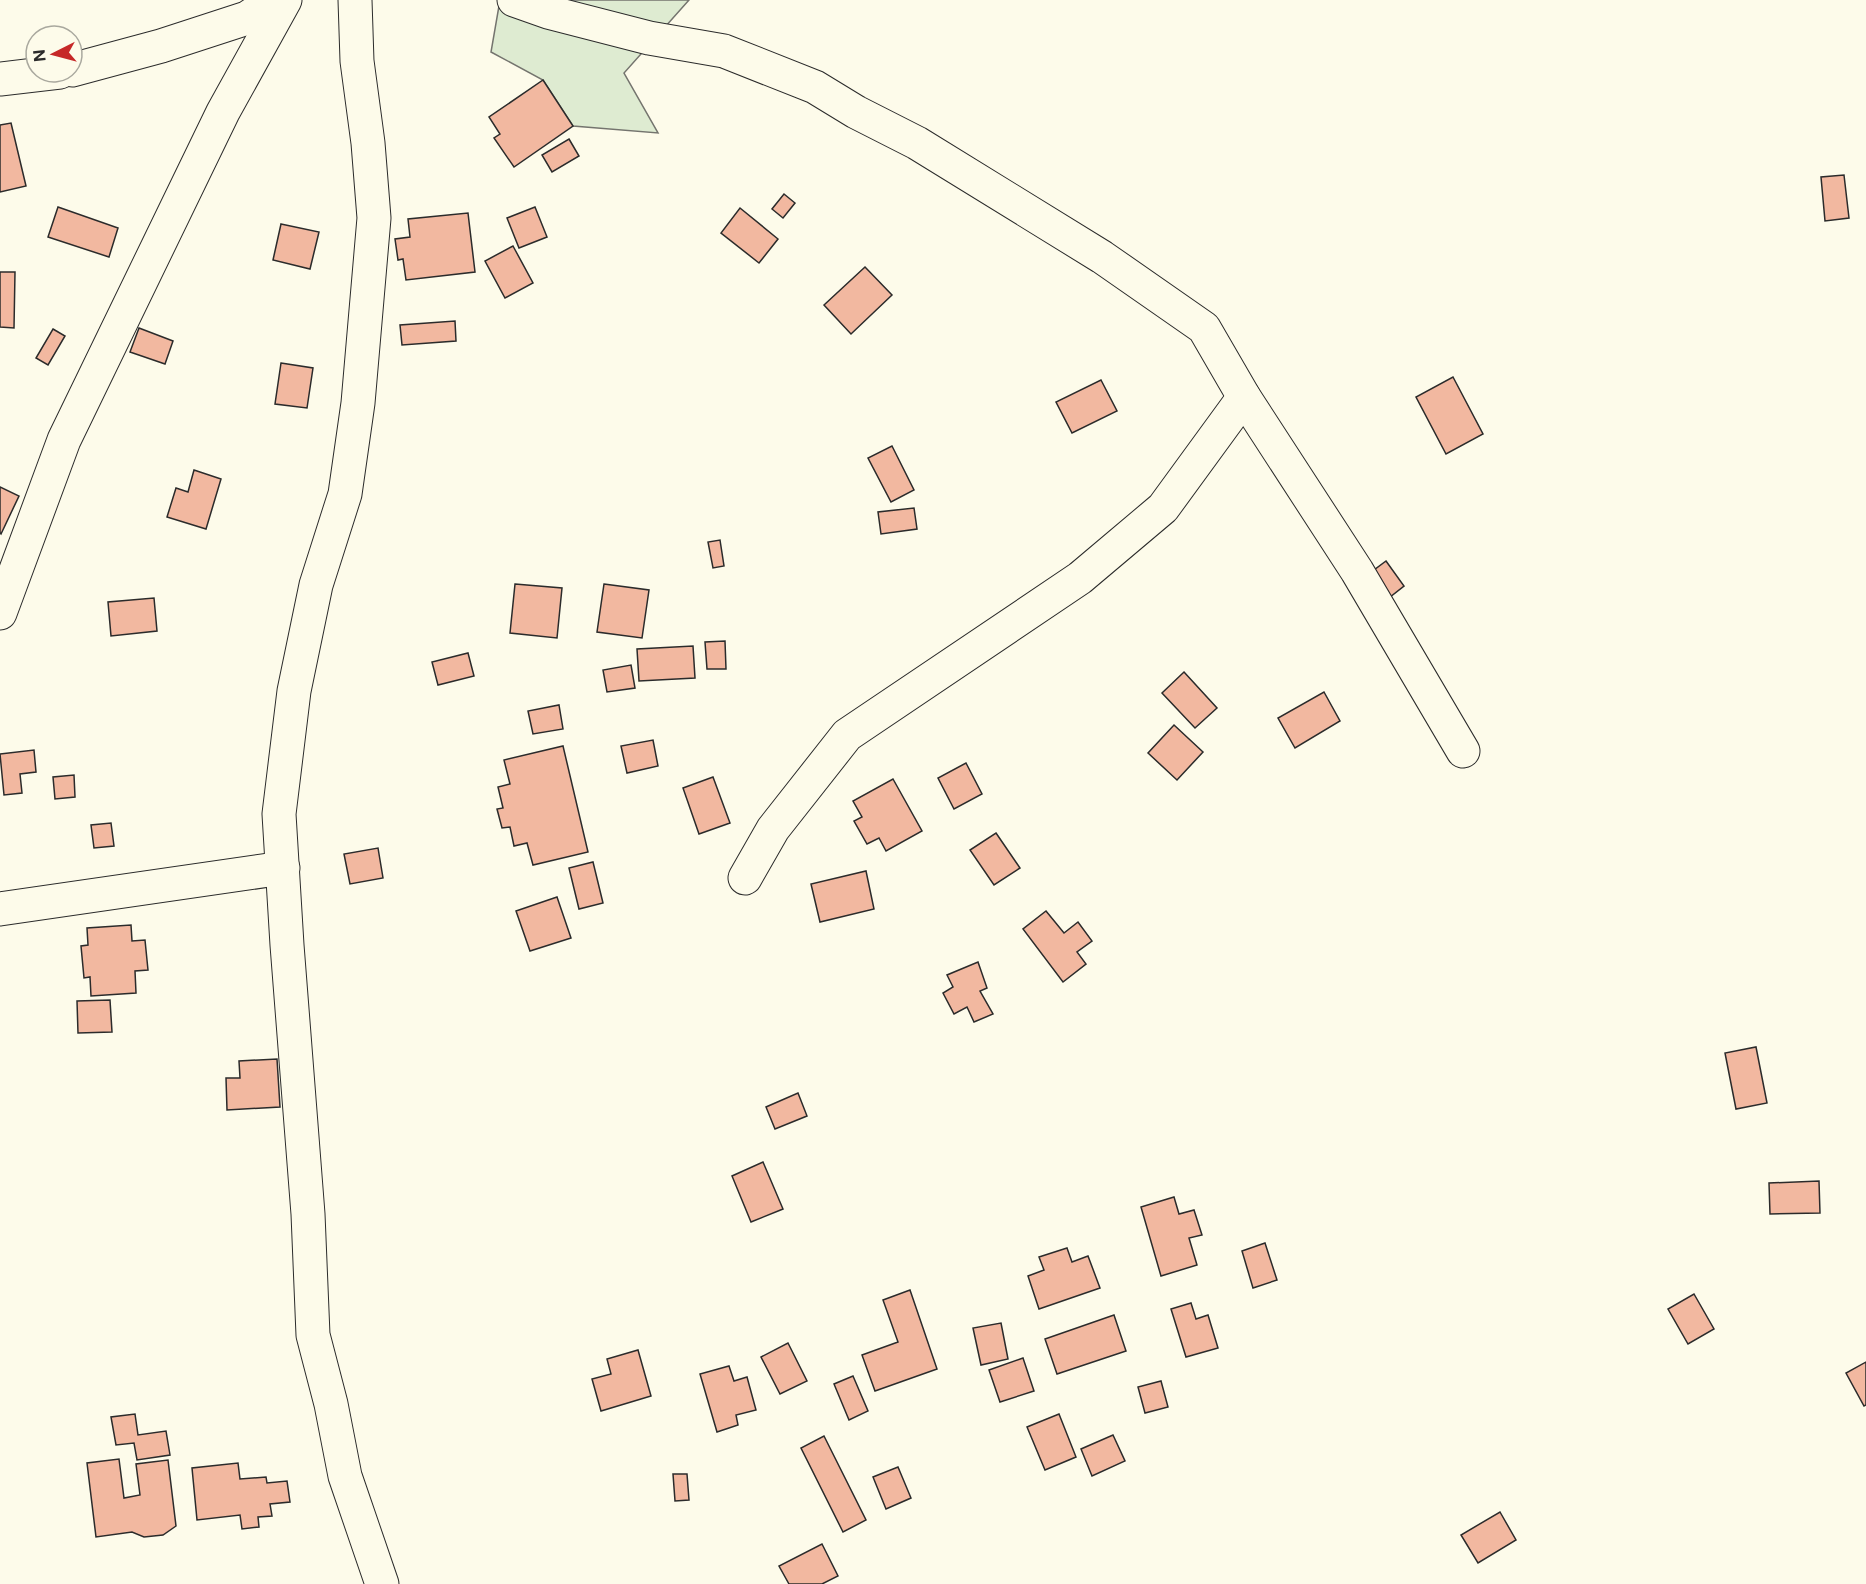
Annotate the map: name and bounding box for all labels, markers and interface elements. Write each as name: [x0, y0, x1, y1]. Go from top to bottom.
north arrow: [24, 24, 84, 84]
text: N: [29, 48, 50, 63]

